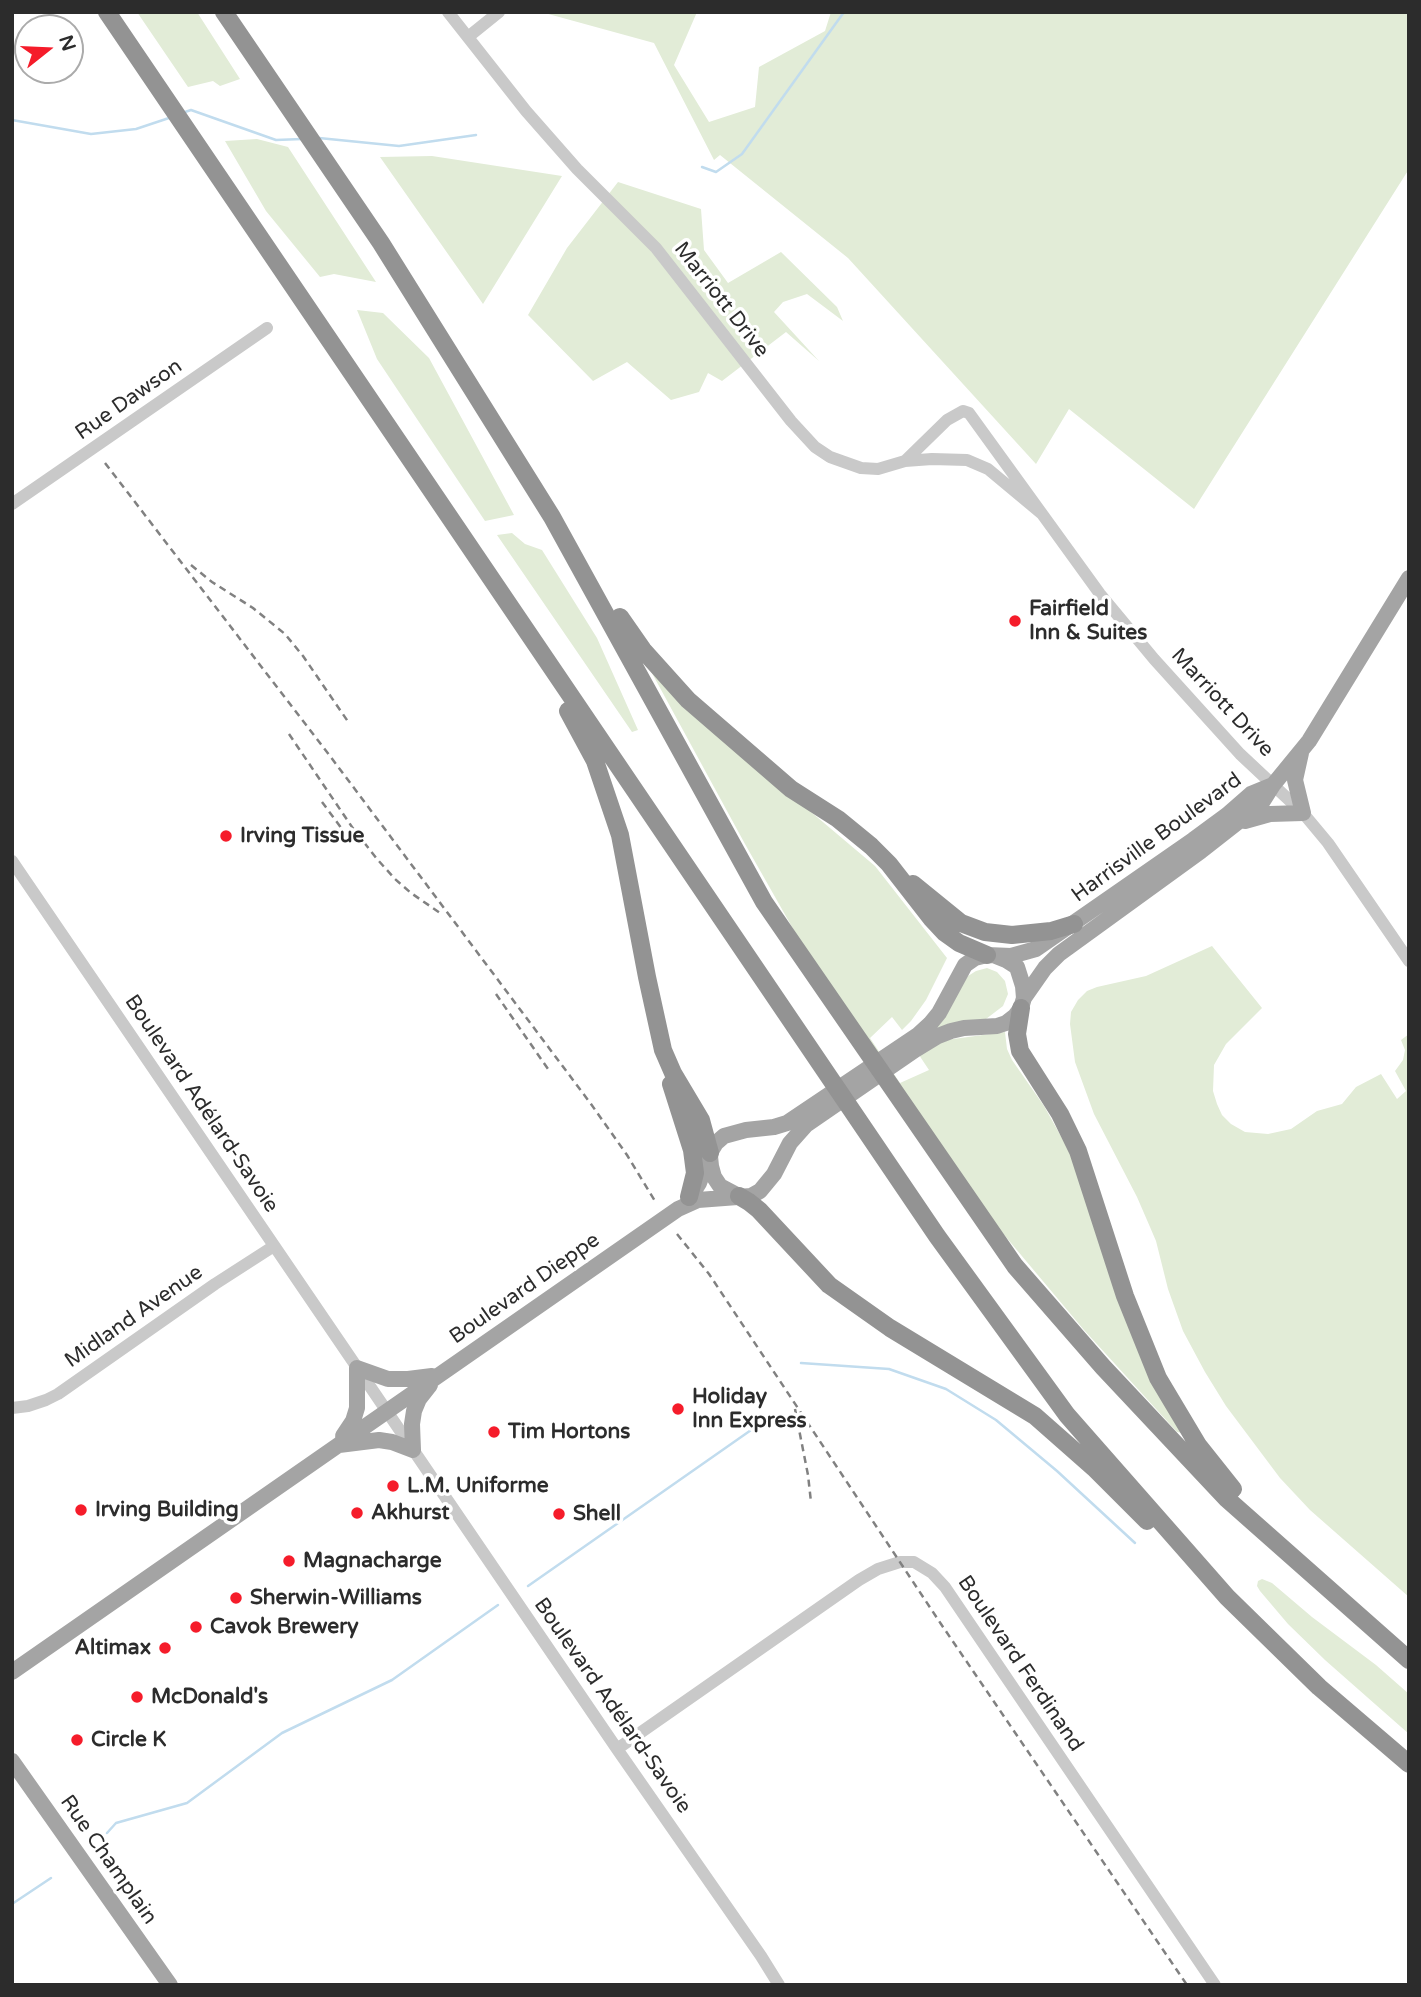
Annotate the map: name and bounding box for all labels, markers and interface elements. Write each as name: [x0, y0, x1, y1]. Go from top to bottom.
north arrow: [14, 14, 84, 84]
text: N: [54, 32, 80, 54]
street label: Marriott Drive: [668, 237, 774, 363]
street label: Rue Dawson: [71, 354, 187, 446]
place label: Fairfield Inn & Suites: [1029, 596, 1147, 646]
marker: Fairfield Inn & Suites: [1007, 613, 1023, 629]
street label: Marriott Drive: [1165, 643, 1279, 763]
street label: Harrisville Boulevard: [1067, 768, 1247, 908]
place label: Irving Tissue: [240, 823, 364, 849]
marker: Irving Tissue: [218, 828, 234, 844]
street label: Boulevard Adélard-Savoie: [119, 990, 283, 1218]
street label: Boulevard Dieppe: [445, 1228, 605, 1350]
street label: Midland Avenue: [60, 1260, 208, 1374]
place label: Holiday Inn Express: [692, 1384, 807, 1434]
marker: Holiday Inn Express: [670, 1401, 686, 1417]
place label: Tim Hortons: [508, 1419, 630, 1445]
marker: Tim Hortons: [486, 1424, 502, 1440]
place label: L.M. Uniforme: [407, 1473, 549, 1499]
marker: L.M. Uniforme: [385, 1478, 401, 1494]
place label: Irving Building: [95, 1497, 239, 1523]
place label: Akhurst: [371, 1500, 450, 1526]
place label: Shell: [573, 1501, 621, 1527]
marker: Irving Building: [73, 1502, 89, 1518]
marker: Akhurst: [349, 1505, 365, 1521]
marker: Shell: [551, 1506, 567, 1522]
place label: Magnacharge: [303, 1548, 442, 1574]
marker: Magnacharge: [281, 1553, 297, 1569]
street label: Boulevard Ferdinand: [952, 1571, 1088, 1757]
place label: Sherwin-Williams: [250, 1585, 422, 1611]
marker: Sherwin-Williams: [228, 1590, 244, 1606]
street label: Boulevard Adélard-Savoie: [528, 1593, 696, 1819]
place label: Cavok Brewery: [210, 1614, 358, 1640]
marker: Cavok Brewery: [188, 1619, 204, 1635]
place label: Altimax: [75, 1635, 151, 1661]
marker: Altimax: [157, 1640, 173, 1656]
place label: McDonald's: [151, 1684, 268, 1710]
marker: McDonald's: [129, 1689, 145, 1705]
place label: Circle K: [91, 1727, 166, 1753]
marker: Circle K: [69, 1732, 85, 1748]
street label: Rue Champlain: [54, 1791, 162, 1929]

